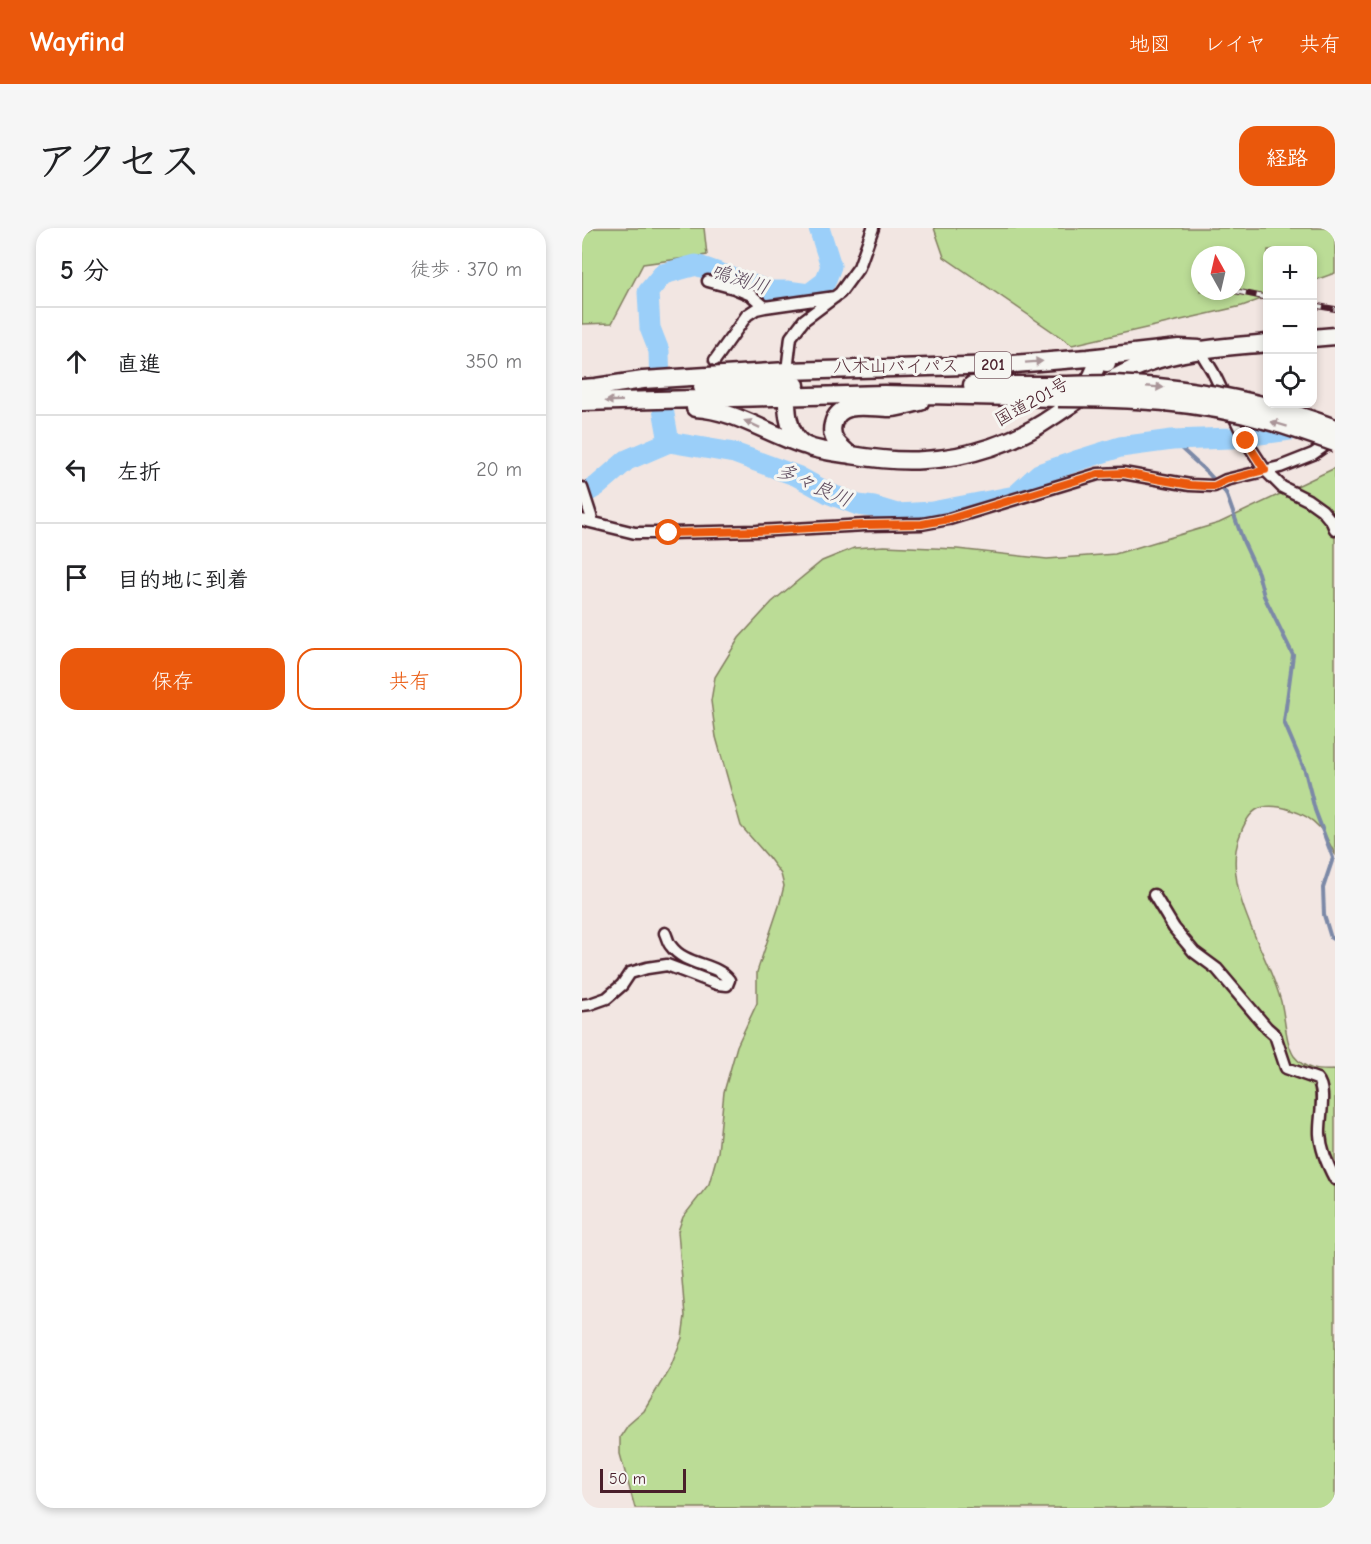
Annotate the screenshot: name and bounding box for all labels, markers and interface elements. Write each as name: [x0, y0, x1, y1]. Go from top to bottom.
text: Wayfind: [30, 26, 125, 58]
text: 地図: [1129, 32, 1171, 56]
text: レイヤ: [1204, 32, 1266, 56]
text: 共有: [1299, 32, 1341, 56]
button: 経路: [1239, 126, 1335, 186]
text: アクセス: [36, 137, 201, 186]
north arrow: [1191, 246, 1245, 300]
map controls: [1263, 246, 1317, 408]
button: +: [1263, 246, 1317, 300]
text: 5 分: [60, 256, 109, 286]
text: 徒歩 · 370 m: [410, 258, 522, 281]
water label: 鳴渕川: [708, 259, 772, 299]
button: −: [1263, 300, 1317, 354]
icon: ahead: [60, 345, 93, 378]
text: 350 m: [466, 350, 522, 373]
text: 直進: [117, 351, 161, 377]
road number: 201: [975, 352, 1011, 378]
button: locate: [1263, 354, 1317, 408]
street label: 八木山バイパス: [833, 356, 959, 377]
one-way arrow: [1025, 358, 1044, 367]
street label: 国道201号: [991, 373, 1073, 431]
one-way arrow: [1145, 382, 1164, 392]
one-way arrow: [604, 397, 623, 406]
one-way arrow: [743, 419, 760, 428]
one-way arrow: [1270, 419, 1288, 429]
route end: [1232, 427, 1258, 453]
icon: left: [60, 453, 93, 486]
text: 20 m: [476, 458, 522, 481]
water label: 多々良川: [773, 458, 855, 512]
text: 左折: [117, 459, 161, 485]
route start: [655, 519, 681, 545]
icon: arrive: [60, 561, 93, 594]
text: 目的地に到着: [117, 567, 249, 593]
button: 保存: [60, 648, 285, 710]
button: 共有: [297, 648, 522, 710]
scale bar: [600, 1466, 686, 1494]
text: 50 m: [609, 1470, 646, 1488]

